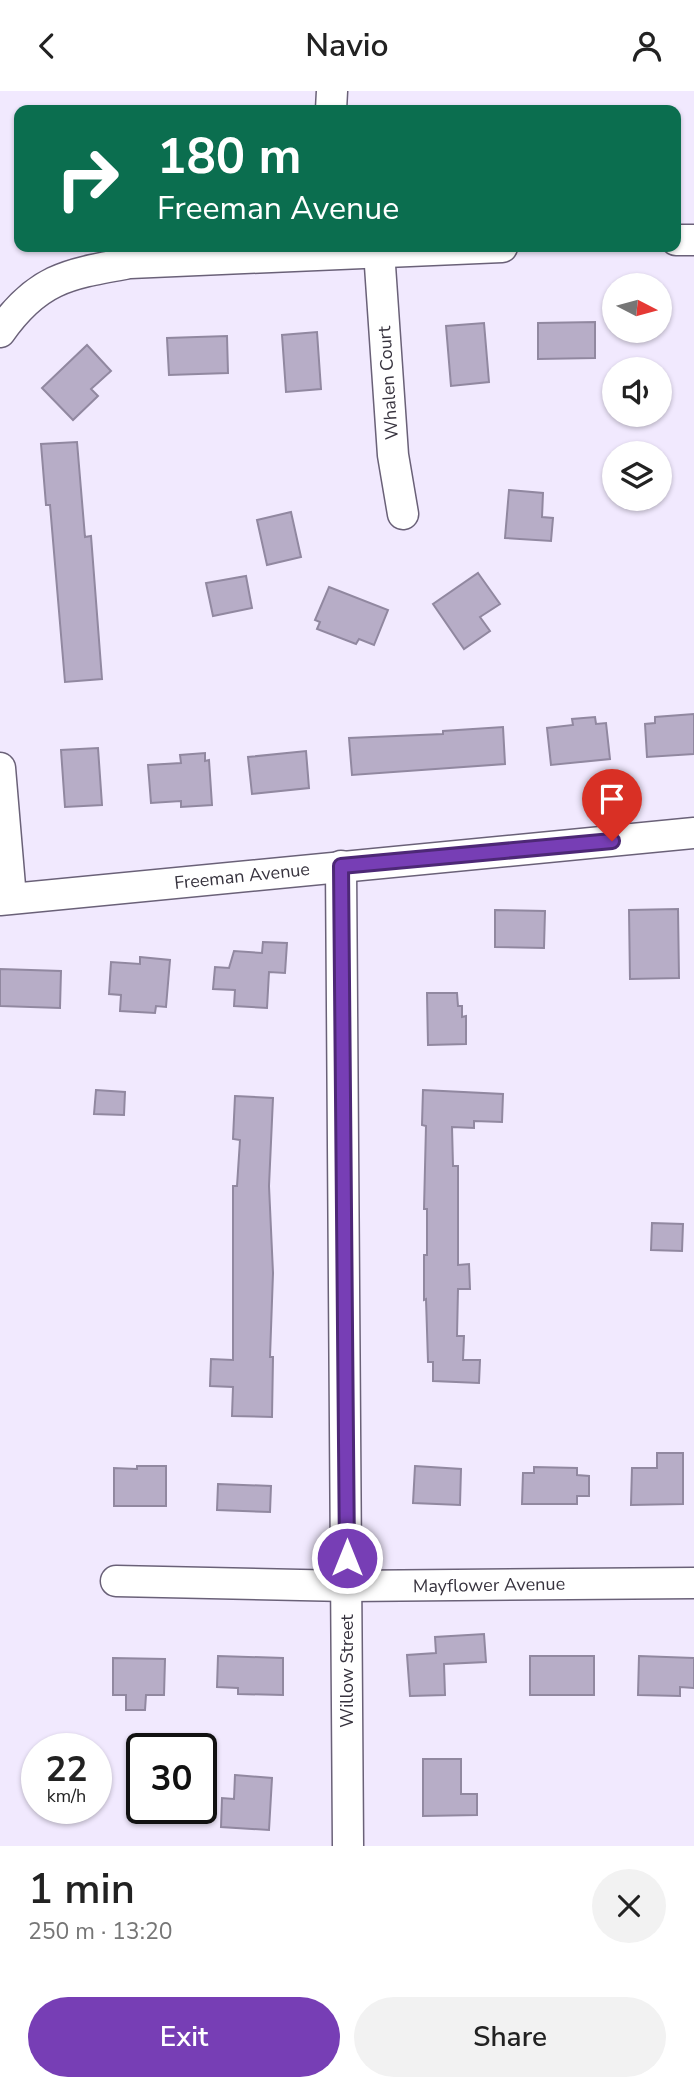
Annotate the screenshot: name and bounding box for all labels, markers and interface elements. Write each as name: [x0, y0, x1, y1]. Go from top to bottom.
text: Navio: [305, 24, 389, 67]
icon: back: [28, 27, 66, 65]
icon: person: [628, 27, 666, 65]
text: 180 m: [157, 123, 301, 190]
icon: right: [42, 133, 133, 224]
text: Freeman Avenue: [157, 187, 399, 230]
north arrow: [602, 273, 672, 343]
map controls: [602, 273, 672, 511]
street label: Whalen Court: [372, 325, 404, 441]
button: sound: [602, 357, 672, 427]
button: layers: [602, 441, 672, 511]
pin: [582, 769, 642, 841]
icon: arrive: [593, 780, 631, 818]
street label: Freeman Avenue: [173, 857, 311, 895]
position arrow: [310, 1521, 384, 1595]
street label: Mayflower Avenue: [413, 1572, 565, 1598]
street label: Willow Street: [335, 1614, 359, 1728]
speed limit sign: 30: [126, 1733, 217, 1824]
text: 22: [45, 1746, 88, 1793]
text: km/h: [47, 1784, 86, 1808]
text: 1 min: [28, 1861, 135, 1918]
button: close: [592, 1869, 666, 1943]
text: 250 m · 13:20: [28, 1916, 173, 1947]
button: Exit: [28, 1997, 340, 2077]
button: Share: [354, 1997, 666, 2077]

